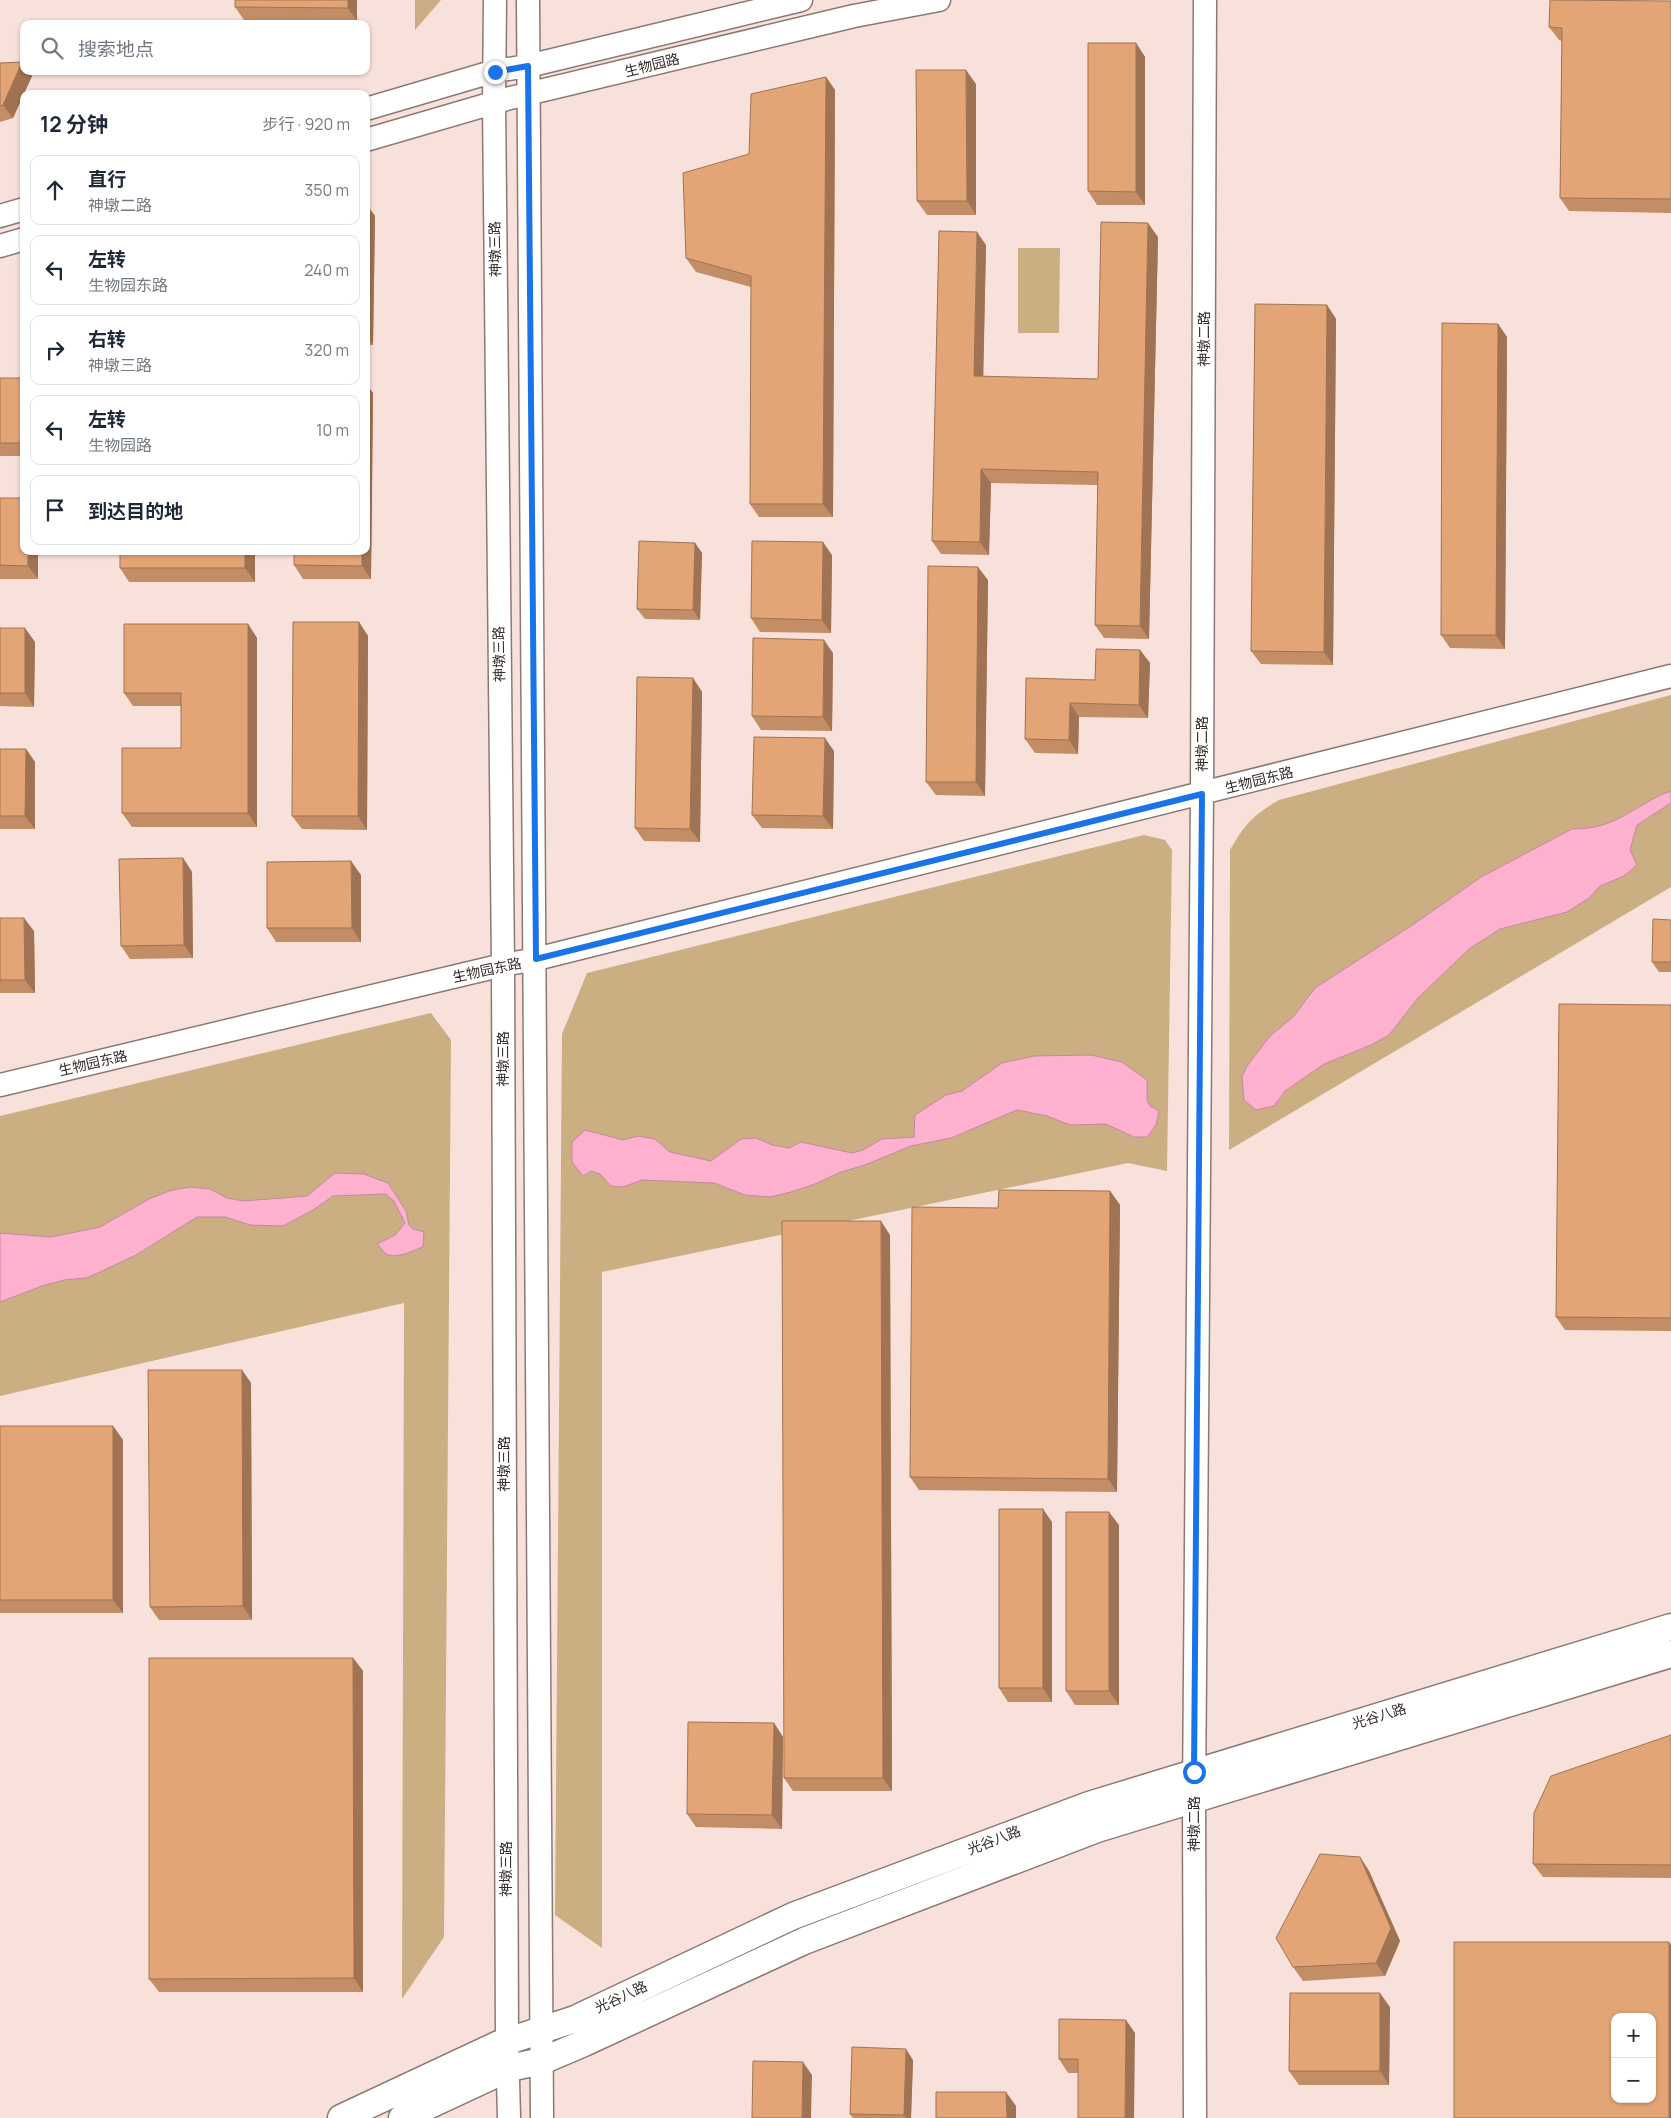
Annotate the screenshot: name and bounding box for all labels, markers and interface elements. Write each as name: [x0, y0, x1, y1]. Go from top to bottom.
search box: [20, 20, 370, 75]
icon: search: [38, 34, 66, 62]
text: 搜索地点: [78, 36, 154, 62]
street label: 生物园路: [622, 49, 681, 81]
route end: [484, 61, 507, 84]
text: 12 分钟: [40, 110, 108, 138]
text: 步行 · 920 m: [262, 113, 350, 135]
text: 直行: [88, 166, 126, 192]
icon: ahead: [41, 176, 69, 204]
text: 350 m: [304, 179, 349, 201]
text: 神墩二路: [88, 194, 152, 216]
street label: 神墩三路: [485, 221, 504, 277]
text: 左转: [88, 246, 126, 272]
icon: left: [41, 256, 69, 284]
text: 240 m: [304, 259, 349, 281]
text: 生物园东路: [88, 274, 168, 296]
street label: 神墩二路: [1194, 311, 1213, 367]
text: 右转: [88, 326, 126, 352]
icon: right: [41, 336, 69, 364]
text: 320 m: [305, 339, 349, 361]
text: 神墩三路: [88, 354, 152, 376]
text: 左转: [88, 406, 126, 432]
icon: left: [41, 416, 69, 444]
text: 10 m: [316, 419, 349, 441]
text: 生物园路: [88, 434, 152, 456]
icon: arrive: [41, 496, 69, 524]
text: 到达目的地: [88, 498, 183, 524]
street label: 神墩三路: [489, 626, 508, 682]
street label: 神墩二路: [1192, 716, 1211, 772]
street label: 生物园东路: [1223, 762, 1295, 797]
street label: 生物园东路: [451, 953, 523, 986]
street label: 神墩三路: [493, 1031, 512, 1087]
street label: 生物园东路: [57, 1045, 129, 1080]
street label: 神墩三路: [494, 1436, 513, 1492]
street label: 光谷八路: [1349, 1698, 1408, 1733]
route start: [1183, 1761, 1206, 1784]
street label: 神墩二路: [1184, 1796, 1203, 1852]
street label: 光谷八路: [964, 1821, 1023, 1858]
street label: 神墩三路: [496, 1841, 515, 1897]
street label: 光谷八路: [591, 1976, 650, 2017]
map controls: [1611, 2013, 1656, 2103]
button: +: [1611, 2013, 1656, 2058]
button: −: [1611, 2058, 1656, 2103]

